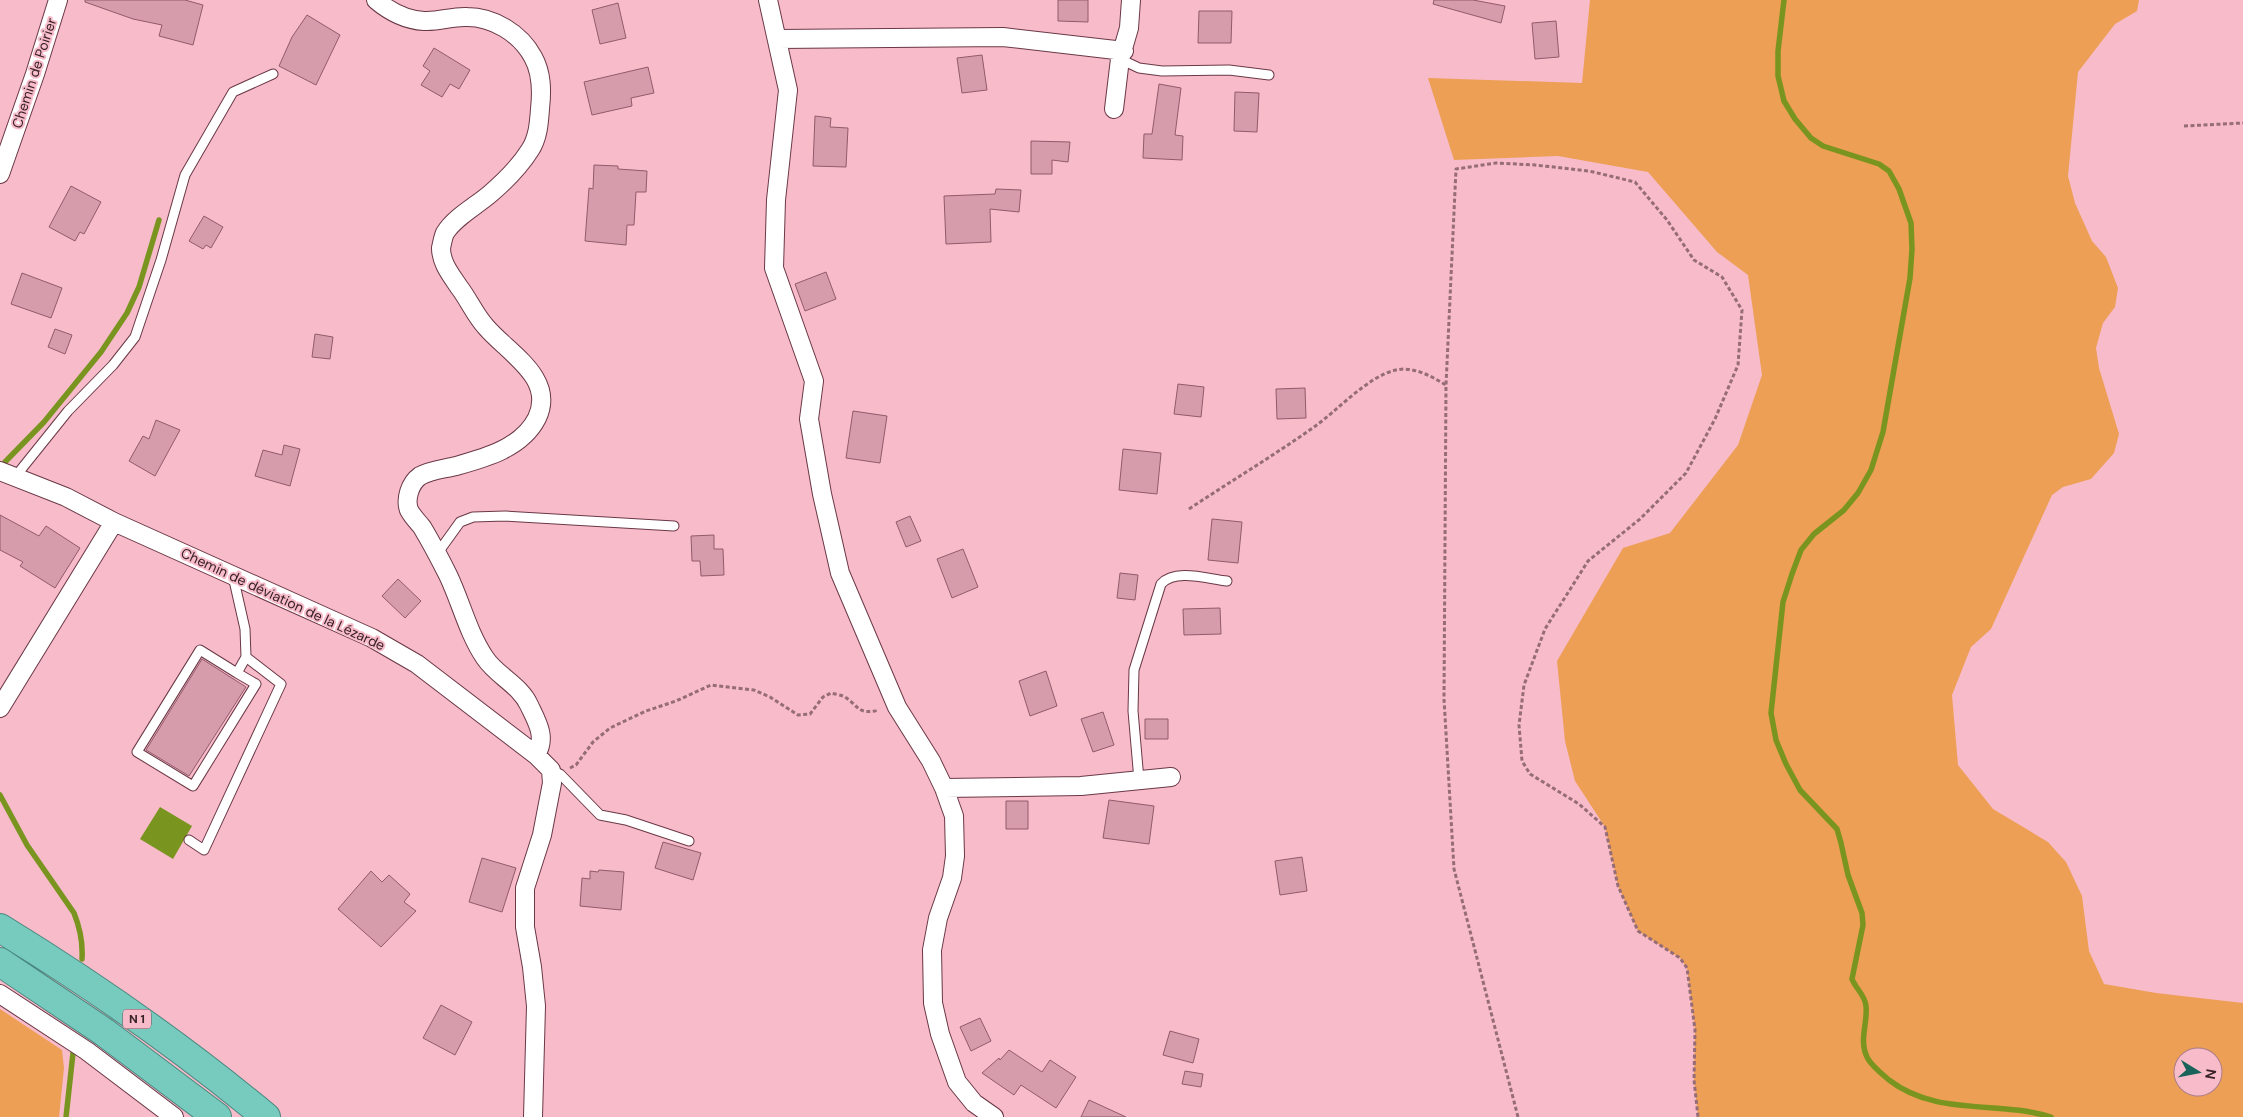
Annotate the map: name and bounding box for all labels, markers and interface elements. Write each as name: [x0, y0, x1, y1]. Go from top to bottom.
street label: Chemin de Poirier: [8, 15, 60, 131]
street label: Chemin de déviation de la Lézarde: [178, 544, 388, 654]
road number: N 1: [123, 1010, 151, 1028]
north arrow: [2173, 1047, 2223, 1097]
text: N: [2201, 1068, 2221, 1081]

